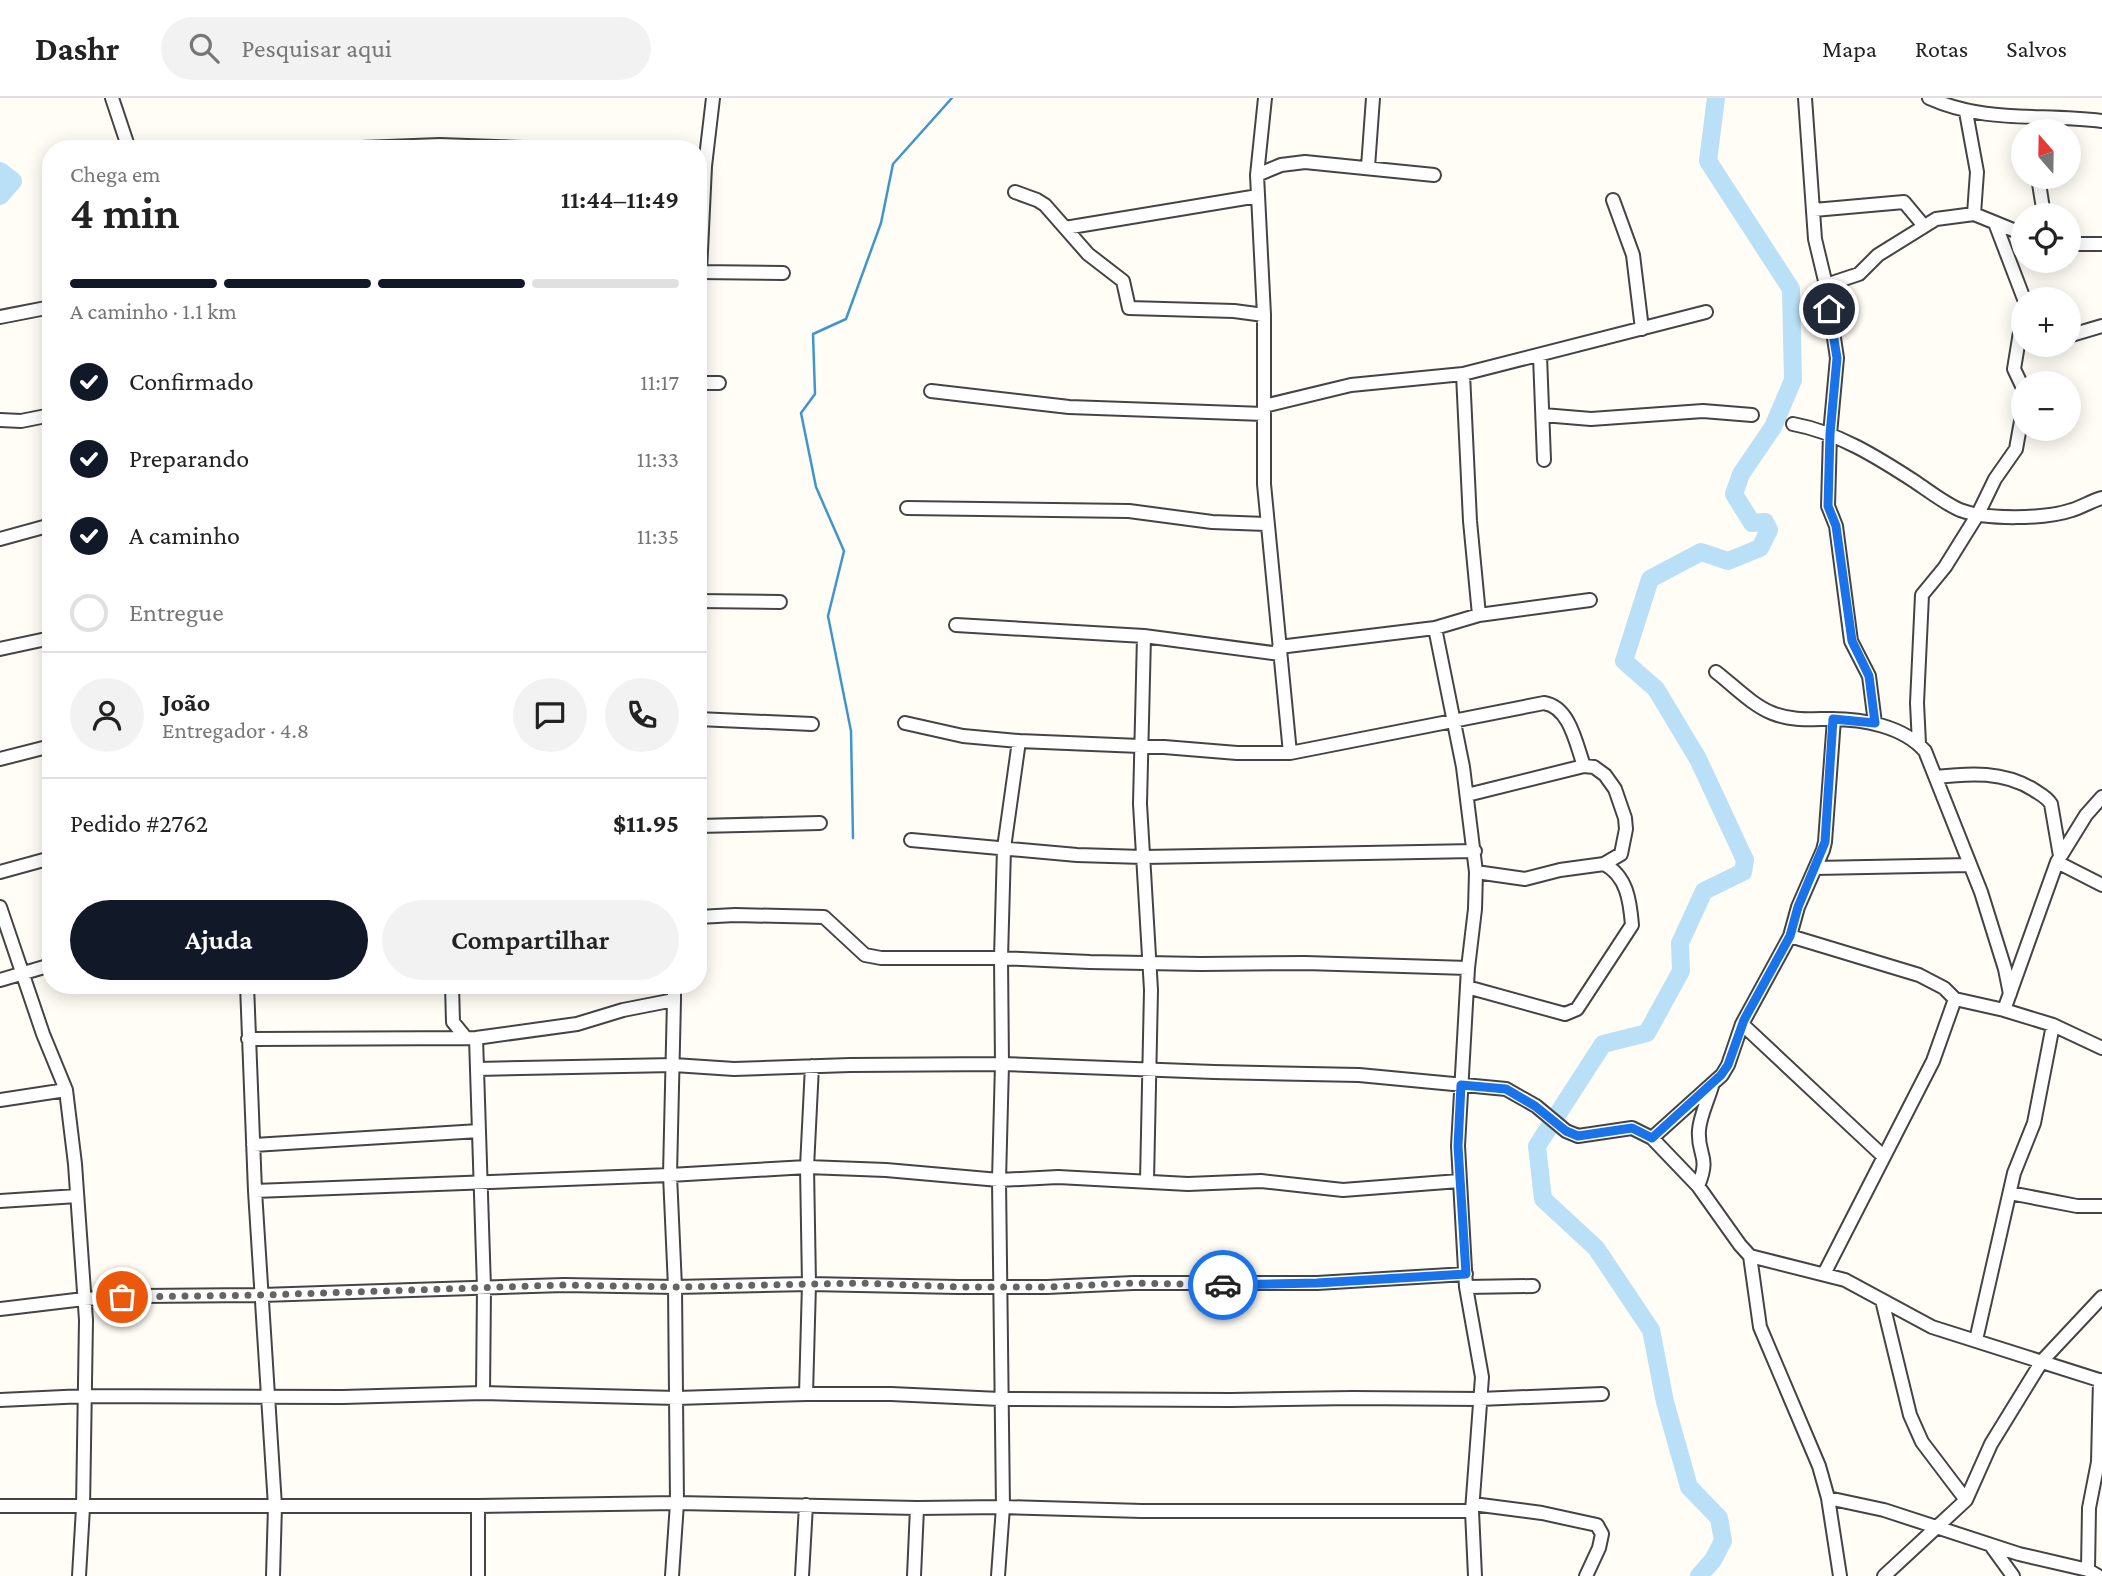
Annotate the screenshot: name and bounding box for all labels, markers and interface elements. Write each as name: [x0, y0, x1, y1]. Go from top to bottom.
search box: [161, 17, 651, 80]
icon: search: [185, 29, 223, 67]
text: Dashr: [35, 30, 119, 67]
text: Pesquisar aqui: [241, 34, 392, 63]
text: Mapa: [1822, 35, 1877, 62]
text: Rotas: [1915, 35, 1968, 62]
text: Salvos: [2006, 35, 2067, 62]
north arrow: [2011, 119, 2081, 189]
map controls: [2011, 119, 2081, 441]
text: Chega em: [70, 161, 161, 187]
text: 11:44–11:49: [561, 185, 679, 214]
text: 4 min: [70, 187, 180, 238]
button: locate: [2011, 203, 2081, 273]
pin: [1799, 279, 1859, 339]
button: +: [2011, 287, 2081, 357]
icon: home: [1810, 290, 1848, 328]
text: A caminho · 1.1 km: [70, 298, 237, 324]
icon: check: [70, 363, 108, 401]
text: Confirmado: [129, 367, 254, 396]
text: 11:17: [640, 369, 679, 395]
button: −: [2011, 371, 2081, 441]
icon: check: [70, 440, 108, 478]
text: Preparando: [129, 444, 249, 473]
text: 11:33: [637, 446, 679, 472]
icon: check: [70, 517, 108, 555]
text: A caminho: [129, 521, 240, 550]
text: 11:35: [637, 523, 679, 549]
text: Entregue: [129, 598, 224, 627]
button: person: [70, 678, 144, 752]
button: chat: [513, 678, 587, 752]
button: phone: [605, 678, 679, 752]
text: João: [162, 688, 210, 717]
text: Entregador · 4.8: [162, 717, 309, 743]
text: Pedido #2762: [70, 809, 208, 838]
text: $11.95: [613, 809, 679, 838]
button: Ajuda: [70, 900, 368, 980]
button: Compartilhar: [382, 900, 679, 980]
courier: [1188, 1250, 1258, 1320]
icon: car: [1204, 1266, 1242, 1304]
pin: [92, 1267, 152, 1327]
icon: bag: [103, 1278, 141, 1316]

